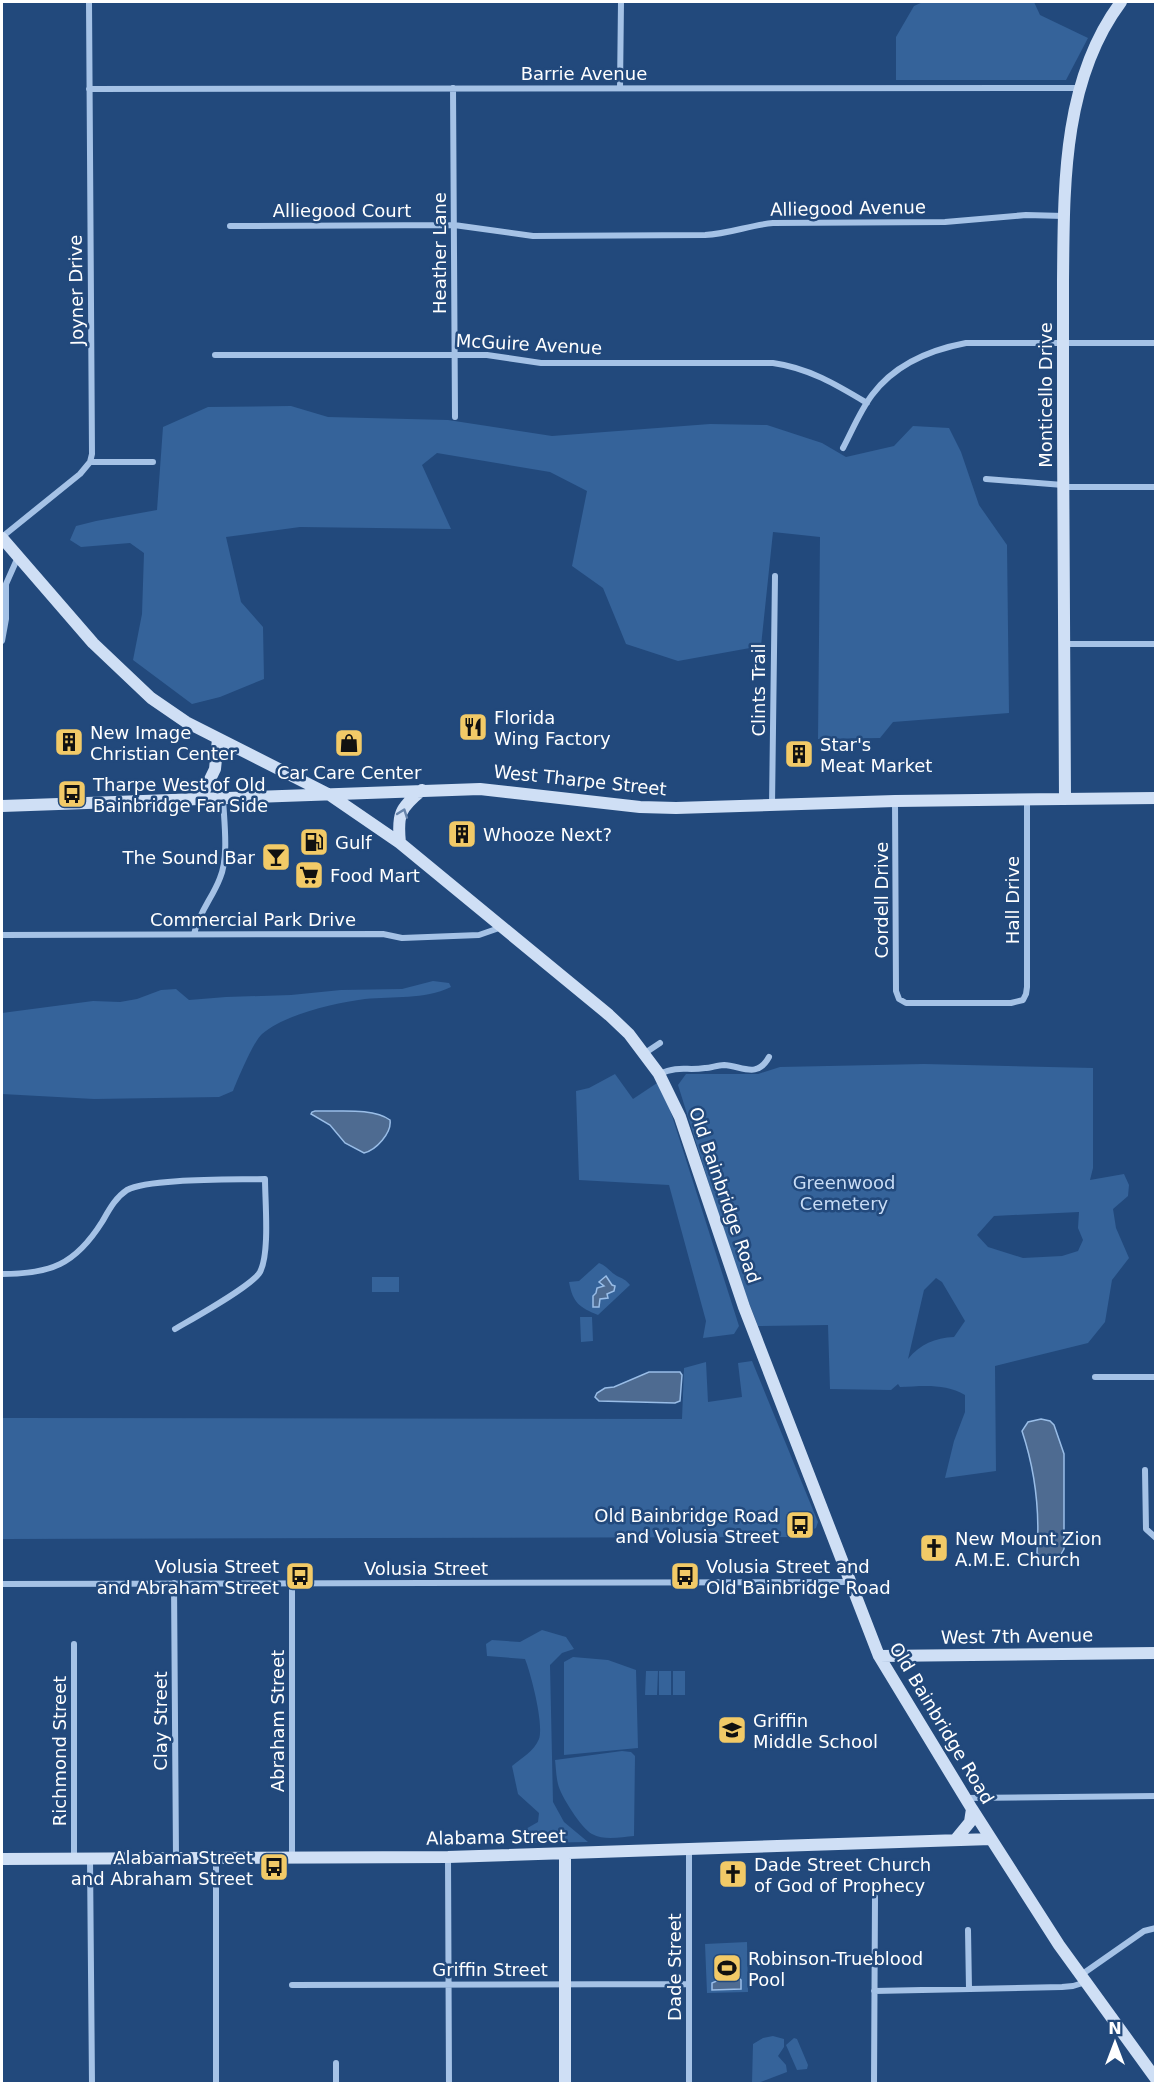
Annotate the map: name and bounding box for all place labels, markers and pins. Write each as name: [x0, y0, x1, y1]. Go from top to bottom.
place label: Florida Wing Factory: [494, 707, 611, 749]
restaurant icon: Florida Wing Factory: [457, 711, 489, 743]
place label: New Image Christian Center: [90, 722, 237, 764]
building icon: New Image Christian Center: [53, 726, 85, 758]
shop icon: Car Care Center: [333, 727, 365, 759]
place label: Star's Meat Market: [820, 734, 932, 776]
building icon: Star's Meat Market: [783, 738, 815, 770]
place label: Car Care Center: [277, 762, 422, 783]
place label: Tharpe West of Old Bainbridge Far Side: [92, 774, 268, 816]
bus stop icon: Tharpe West of Old Bainbridge Far Side: [56, 778, 88, 810]
building icon: Whooze Next?: [446, 818, 478, 850]
place label: Whooze Next?: [483, 824, 612, 845]
fuel station icon: Gulf: [298, 826, 330, 858]
place label: Gulf: [335, 832, 372, 853]
bar icon: The Sound Bar: [260, 841, 292, 873]
place label: The Sound Bar: [122, 847, 256, 868]
supermarket icon: Food Mart: [293, 859, 325, 891]
place label: Food Mart: [330, 865, 420, 886]
place label: Old Bainbridge Road and Volusia Street: [594, 1505, 779, 1547]
bus stop icon: Old Bainbridge Road and Volusia Street: [784, 1509, 816, 1541]
place label: New Mount Zion A.M.E. Church: [955, 1528, 1102, 1570]
church icon: New Mount Zion A.M.E. Church: [918, 1532, 950, 1564]
place label: Volusia Street and Abraham Street: [97, 1556, 279, 1598]
place label: Volusia Street and Old Bainbridge Road: [706, 1556, 891, 1598]
bus stop icon: Volusia Street and Abraham Street: [284, 1560, 316, 1592]
bus stop icon: Volusia Street and Old Bainbridge Road: [669, 1560, 701, 1592]
place label: Griffin Middle School: [753, 1710, 878, 1752]
school or university icon: Griffin Middle School: [716, 1714, 748, 1746]
place label: Alabama Street and Abraham Street: [71, 1847, 253, 1889]
bus stop icon: Alabama Street and Abraham Street: [258, 1851, 290, 1883]
place label: Dade Street Church of God of Prophecy: [754, 1854, 931, 1896]
church icon: Dade Street Church of God of Prophecy: [717, 1858, 749, 1890]
place label: Robinson-Trueblood Pool: [748, 1948, 923, 1990]
sports icon: Robinson-Trueblood Pool: [711, 1952, 743, 1984]

